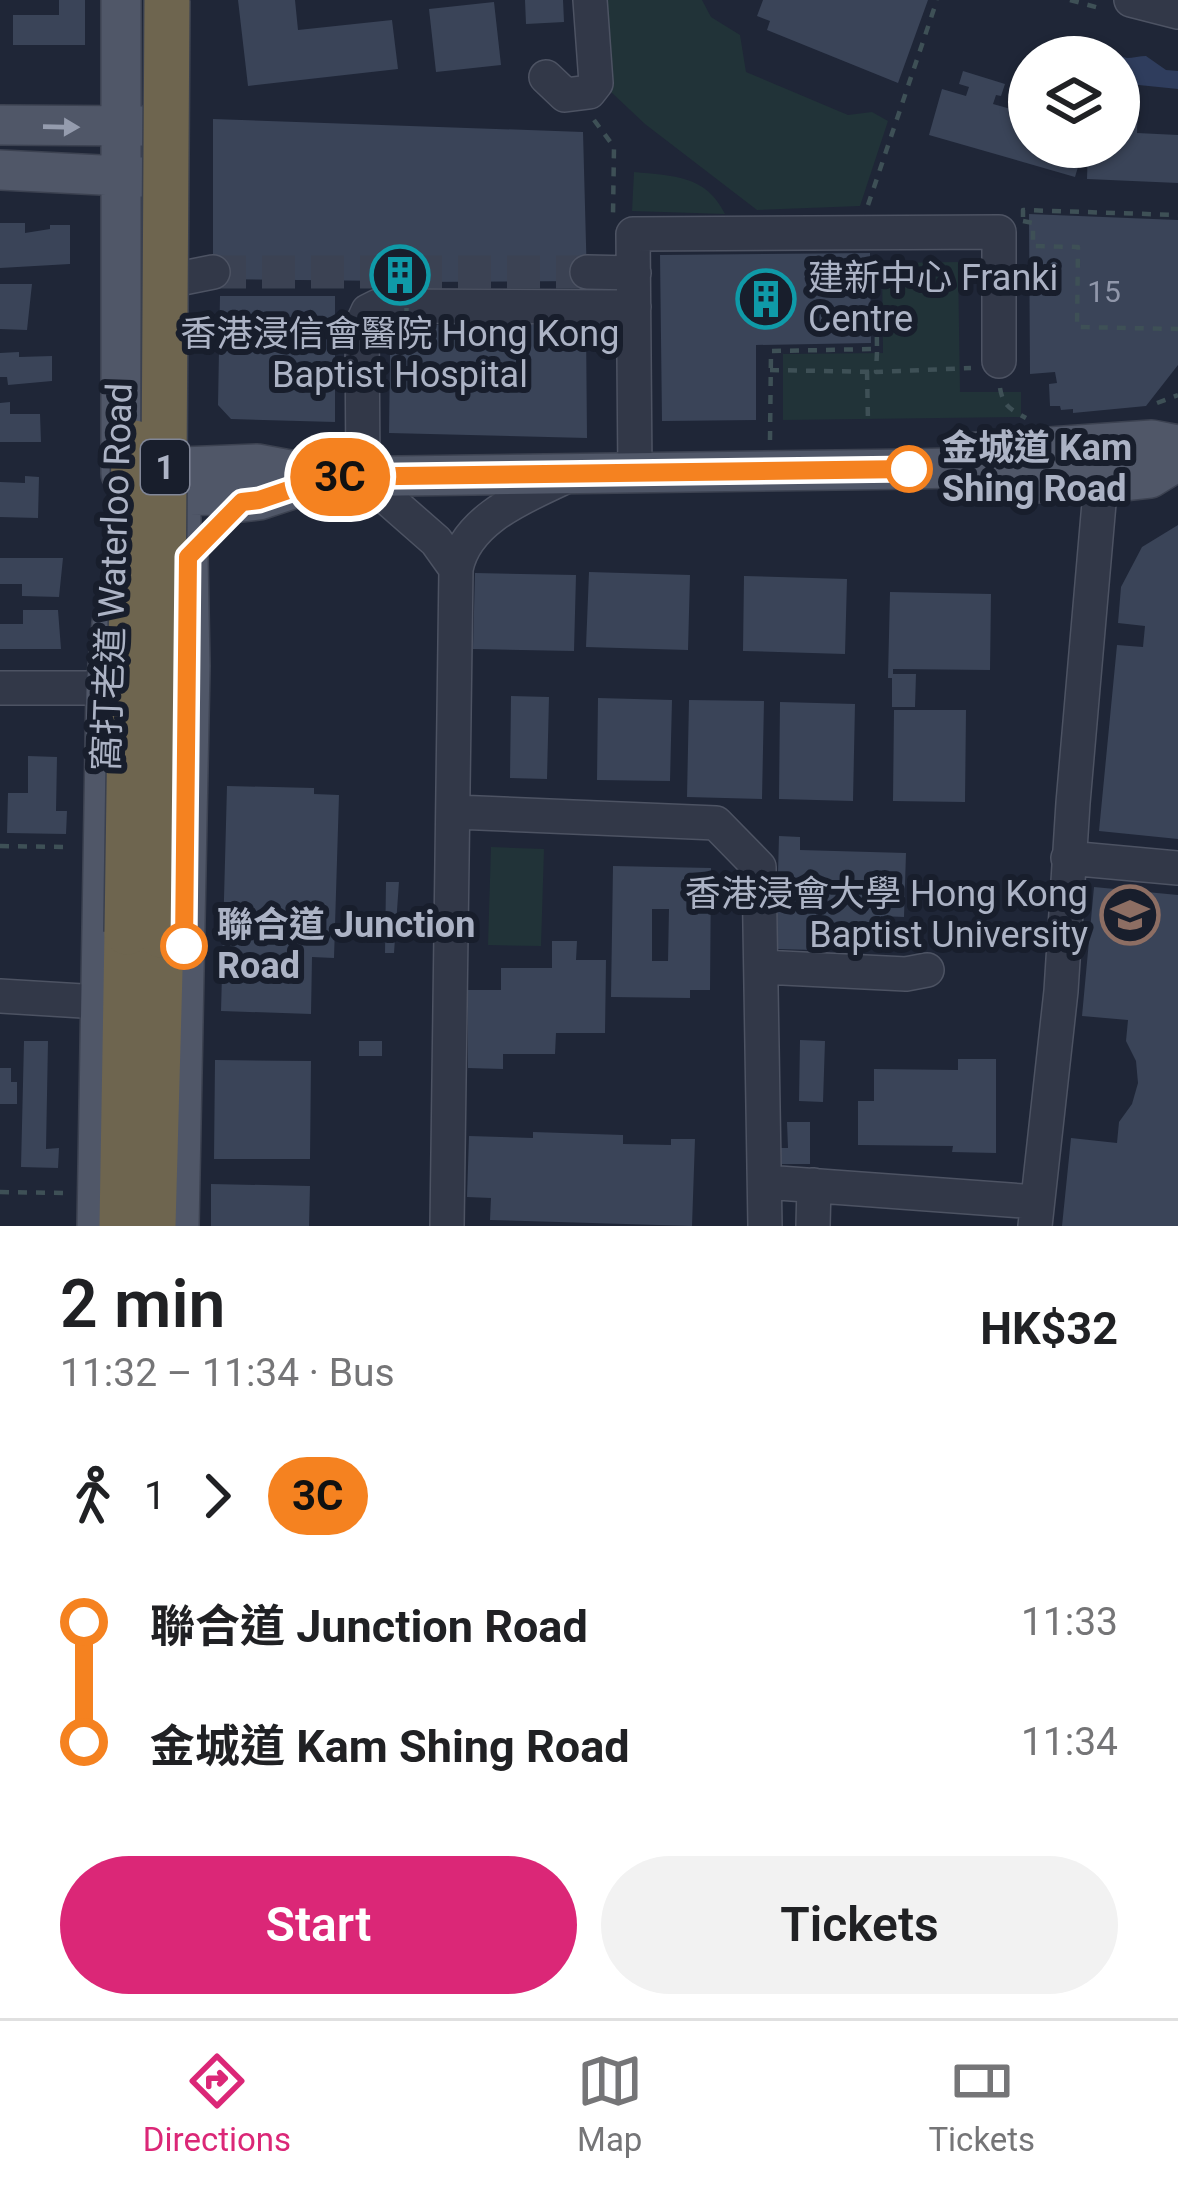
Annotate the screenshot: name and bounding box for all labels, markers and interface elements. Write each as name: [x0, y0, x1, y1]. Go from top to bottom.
map controls: [1008, 36, 1140, 168]
button: layers: [1008, 36, 1140, 168]
one-way arrow: [43, 118, 81, 137]
building icon: 香港浸信會醫院 Hong Kong Baptist Hospital: [369, 244, 431, 306]
place label: 建新中心 Franki Centre: [808, 257, 1058, 340]
building icon: 建新中心 Franki Centre: [735, 268, 797, 330]
house number: 15: [1087, 274, 1121, 309]
place label: 香港浸信會醫院 Hong Kong Baptist Hospital: [181, 313, 619, 396]
street label: 窩打老道 Waterloo Road: [85, 382, 141, 772]
place label: 金城道 Kam Shing Road: [942, 427, 1132, 510]
line badge: 3C: [286, 438, 394, 516]
road number: 1: [141, 440, 189, 494]
marker: 金城道 Kam Shing Road: [887, 447, 931, 491]
text: 3C: [314, 452, 366, 501]
place label: 香港浸會大學 Hong Kong Baptist University: [685, 873, 1088, 956]
school or university icon: 香港浸會大學 Hong Kong Baptist University: [1099, 884, 1161, 946]
place label: 聯合道 Junction Road: [217, 904, 475, 987]
marker: 聯合道 Junction Road: [162, 924, 206, 968]
text: 2 min: [60, 1266, 225, 1343]
text: HK$32: [980, 1302, 1118, 1355]
text: 11:32 – 11:34 · Bus: [60, 1350, 395, 1396]
icon: walk: [60, 1463, 126, 1529]
icon: forward: [184, 1463, 250, 1529]
text: 3C: [292, 1471, 344, 1520]
text: 1: [144, 1473, 166, 1519]
text: 11:33: [1021, 1599, 1118, 1645]
text: 聯合道 Junction Road: [150, 1600, 588, 1653]
text: 11:34: [1021, 1719, 1118, 1765]
text: 金城道 Kam Shing Road: [150, 1720, 630, 1773]
button: Start: [60, 1856, 577, 1994]
button: Tickets: [601, 1856, 1118, 1994]
tab: Directions: [143, 2048, 291, 2159]
tab: Map: [577, 2048, 643, 2159]
tab: Tickets: [928, 2048, 1035, 2159]

